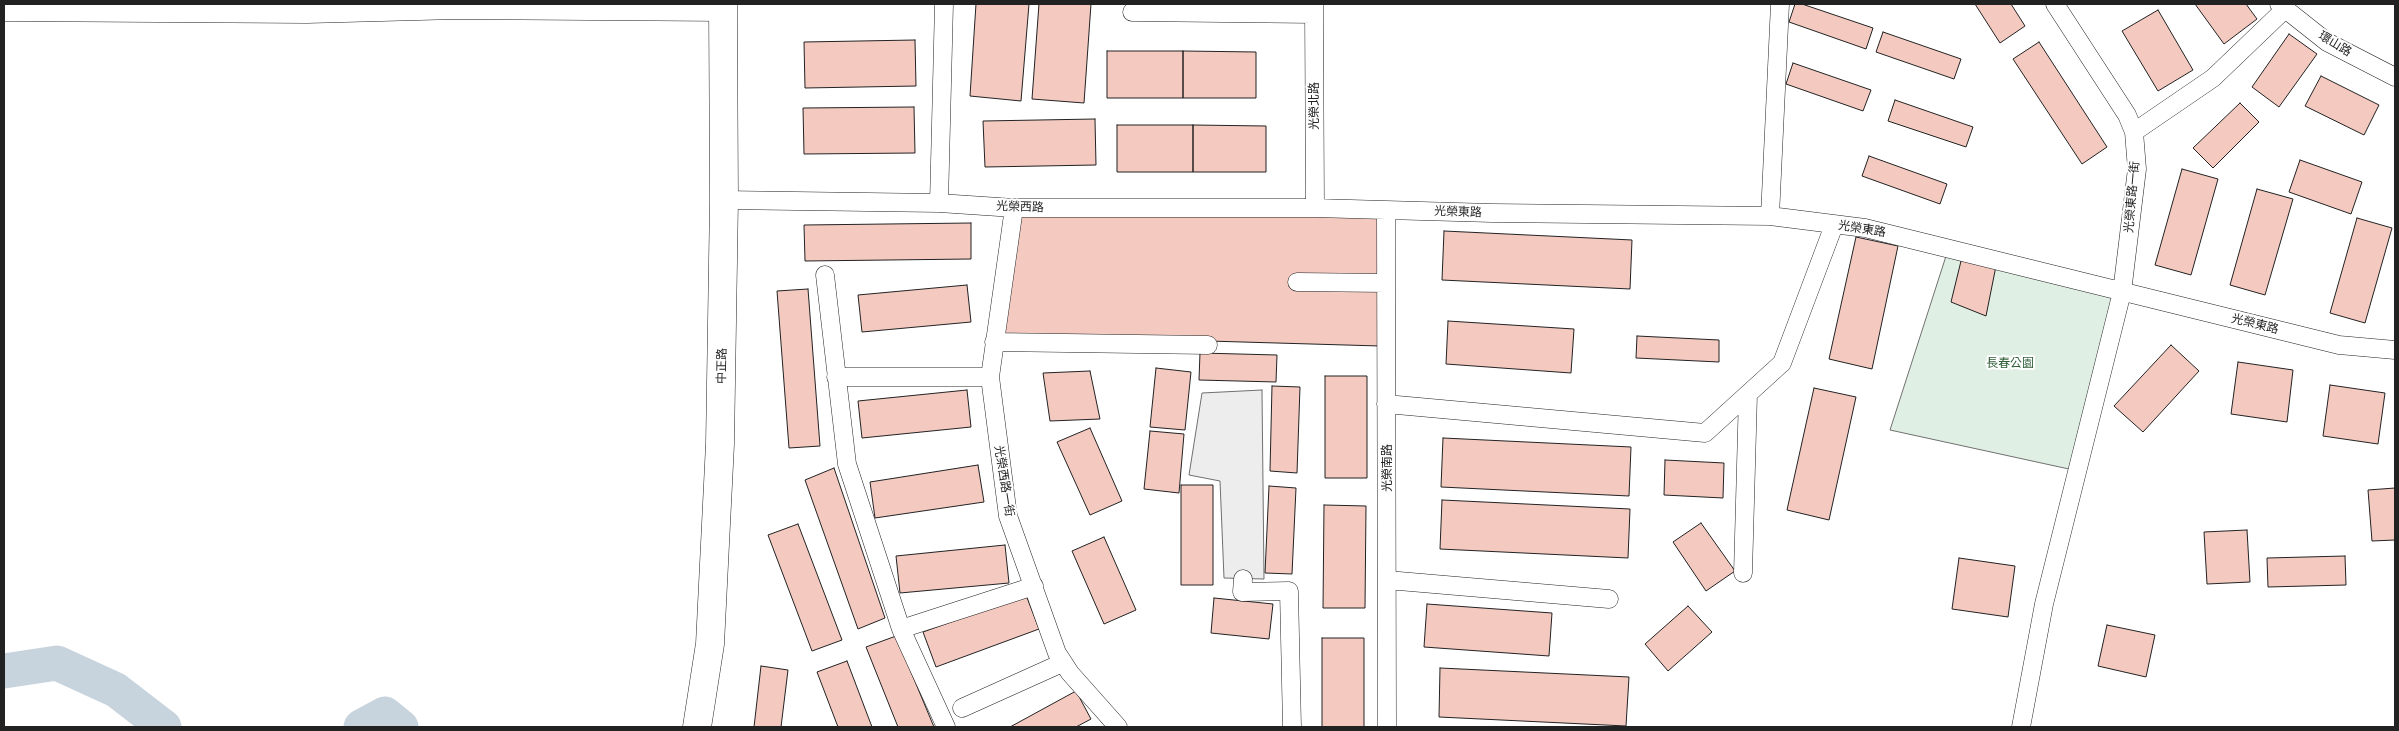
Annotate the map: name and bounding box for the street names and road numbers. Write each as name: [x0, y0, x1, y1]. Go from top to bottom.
street label: 環山路: [2316, 29, 2354, 59]
street label: 光榮北路: [1307, 82, 1321, 130]
street label: 光榮東路一街: [2122, 161, 2142, 233]
street label: 光榮西路: [996, 199, 1044, 215]
street label: 光榮東路: [1434, 204, 1482, 220]
street label: 光榮東路: [1837, 218, 1887, 240]
street label: 光榮東路: [2230, 311, 2280, 337]
street label: 中正路: [714, 348, 730, 384]
street label: 光榮西路一街: [991, 444, 1017, 518]
street label: 光榮南路: [1380, 444, 1394, 492]

